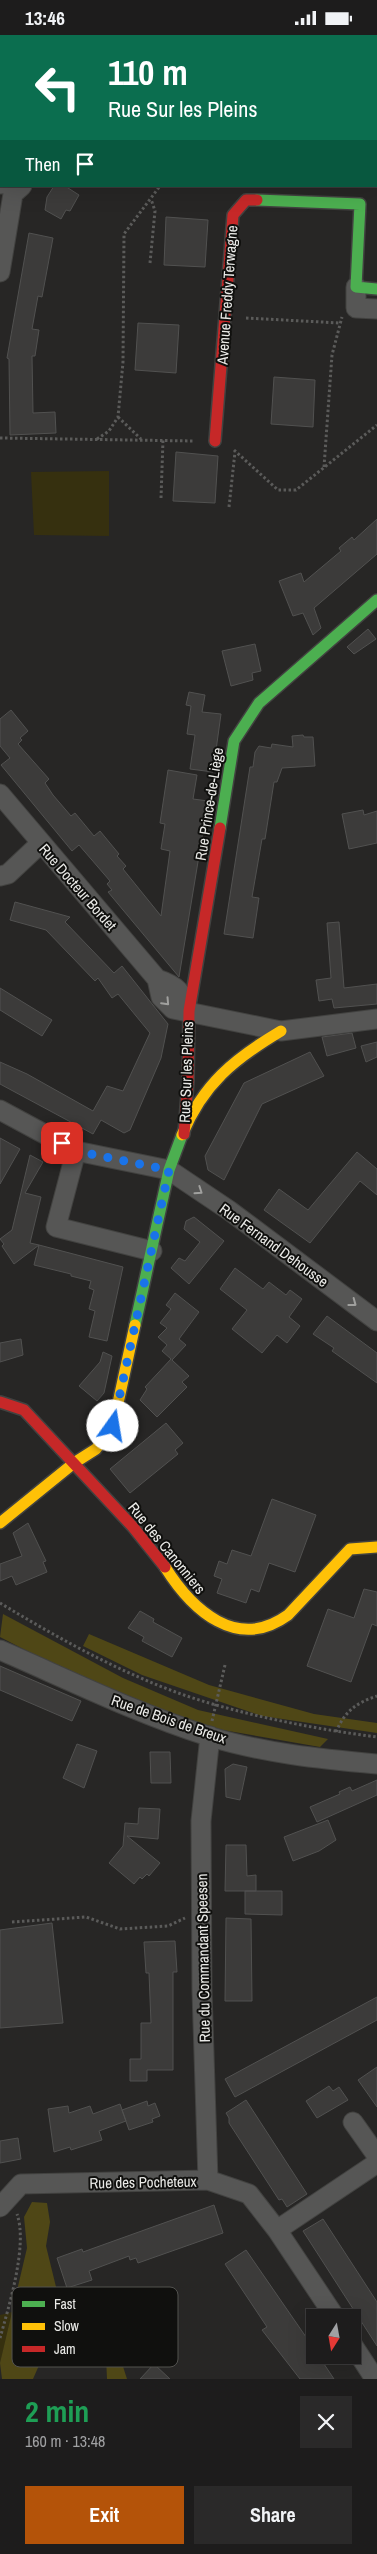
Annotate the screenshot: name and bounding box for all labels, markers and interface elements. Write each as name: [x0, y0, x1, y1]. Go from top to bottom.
text: 13:46: [25, 5, 65, 31]
text: 110 m: [108, 49, 188, 96]
icon: left: [25, 55, 90, 120]
text: Rue Sur les Pleins: [108, 94, 257, 124]
icon: arrive: [71, 150, 99, 178]
text: Then: [25, 151, 61, 177]
street label: Avenue Freddy Terwagne: [212, 224, 242, 366]
street label: Rue Prince-de-Liège: [190, 746, 228, 862]
street label: Rue Docteur Bordet: [34, 839, 122, 935]
one-way arrow: [161, 997, 170, 1006]
street label: Rue Sur les Pleins: [174, 1021, 198, 1123]
pin: [41, 1122, 83, 1164]
icon: arrive: [48, 1129, 76, 1157]
one-way arrow: [194, 1185, 203, 1194]
street label: Rue Fernand Dehousse: [215, 1198, 333, 1292]
one-way arrow: [347, 1297, 357, 1306]
position arrow: [86, 1399, 138, 1451]
street label: Rue des Canonniers: [123, 1498, 211, 1598]
street label: Rue de Bois de Breux: [109, 1689, 230, 1749]
street label: Rue du Commandant Speesen: [191, 1873, 215, 2043]
street label: Rue des Pocheteux: [89, 2171, 198, 2193]
legend: [12, 2287, 178, 2367]
text: Fast: [54, 2295, 76, 2313]
north arrow: [306, 2309, 361, 2364]
map controls: [306, 2309, 361, 2364]
text: Slow: [54, 2317, 80, 2335]
text: Jam: [54, 2340, 76, 2358]
text: 2 min: [25, 2391, 89, 2431]
button: close: [300, 2396, 352, 2448]
text: 160 m · 13:48: [25, 2430, 105, 2452]
button: Exit: [25, 2486, 184, 2544]
button: Share: [194, 2486, 352, 2544]

